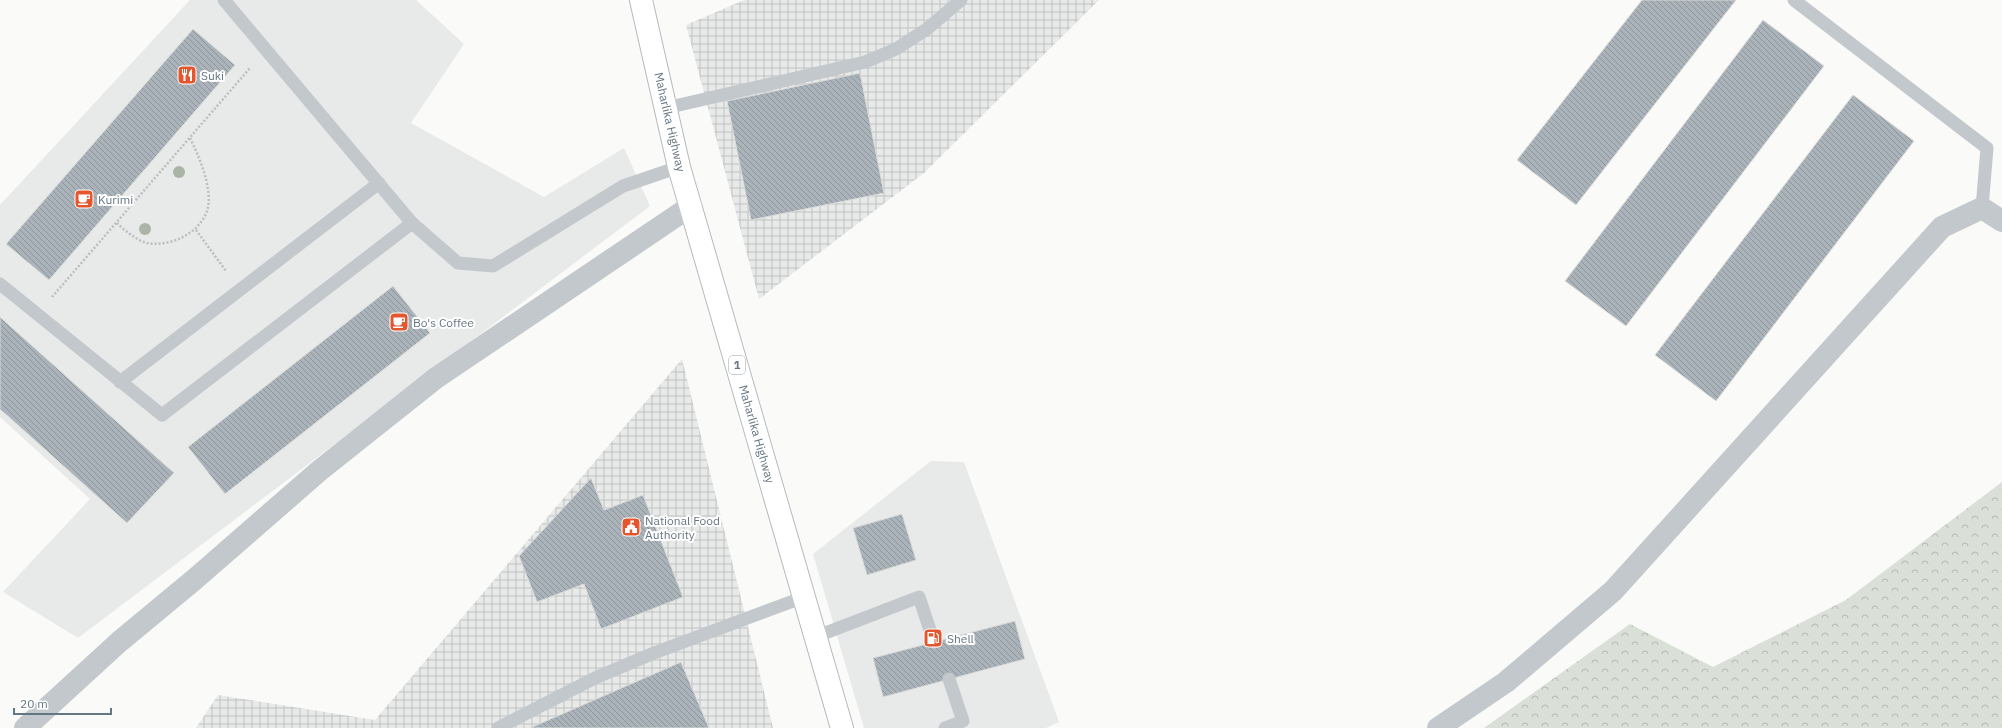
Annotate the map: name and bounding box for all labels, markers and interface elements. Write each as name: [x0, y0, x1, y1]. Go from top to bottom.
restaurant icon: Suki: [176, 64, 198, 86]
place label: Suki: [201, 68, 224, 83]
street label: Maharlika Highway: [651, 71, 689, 173]
cafe icon: Kurimi: [73, 188, 95, 210]
place label: Kurimi: [98, 192, 133, 207]
cafe icon: Bo's Coffee: [388, 311, 410, 333]
place label: Bo's Coffee: [413, 315, 474, 330]
road number: 1: [729, 356, 745, 374]
street label: Maharlika Highway: [736, 383, 778, 485]
place label: National Food Authority: [645, 513, 720, 542]
public building icon: National Food Authority: [620, 516, 642, 538]
fuel station icon: Shell: [922, 627, 944, 649]
place label: Shell: [947, 631, 974, 646]
scale bar: [14, 690, 111, 716]
text: 20 m: [20, 696, 48, 711]

